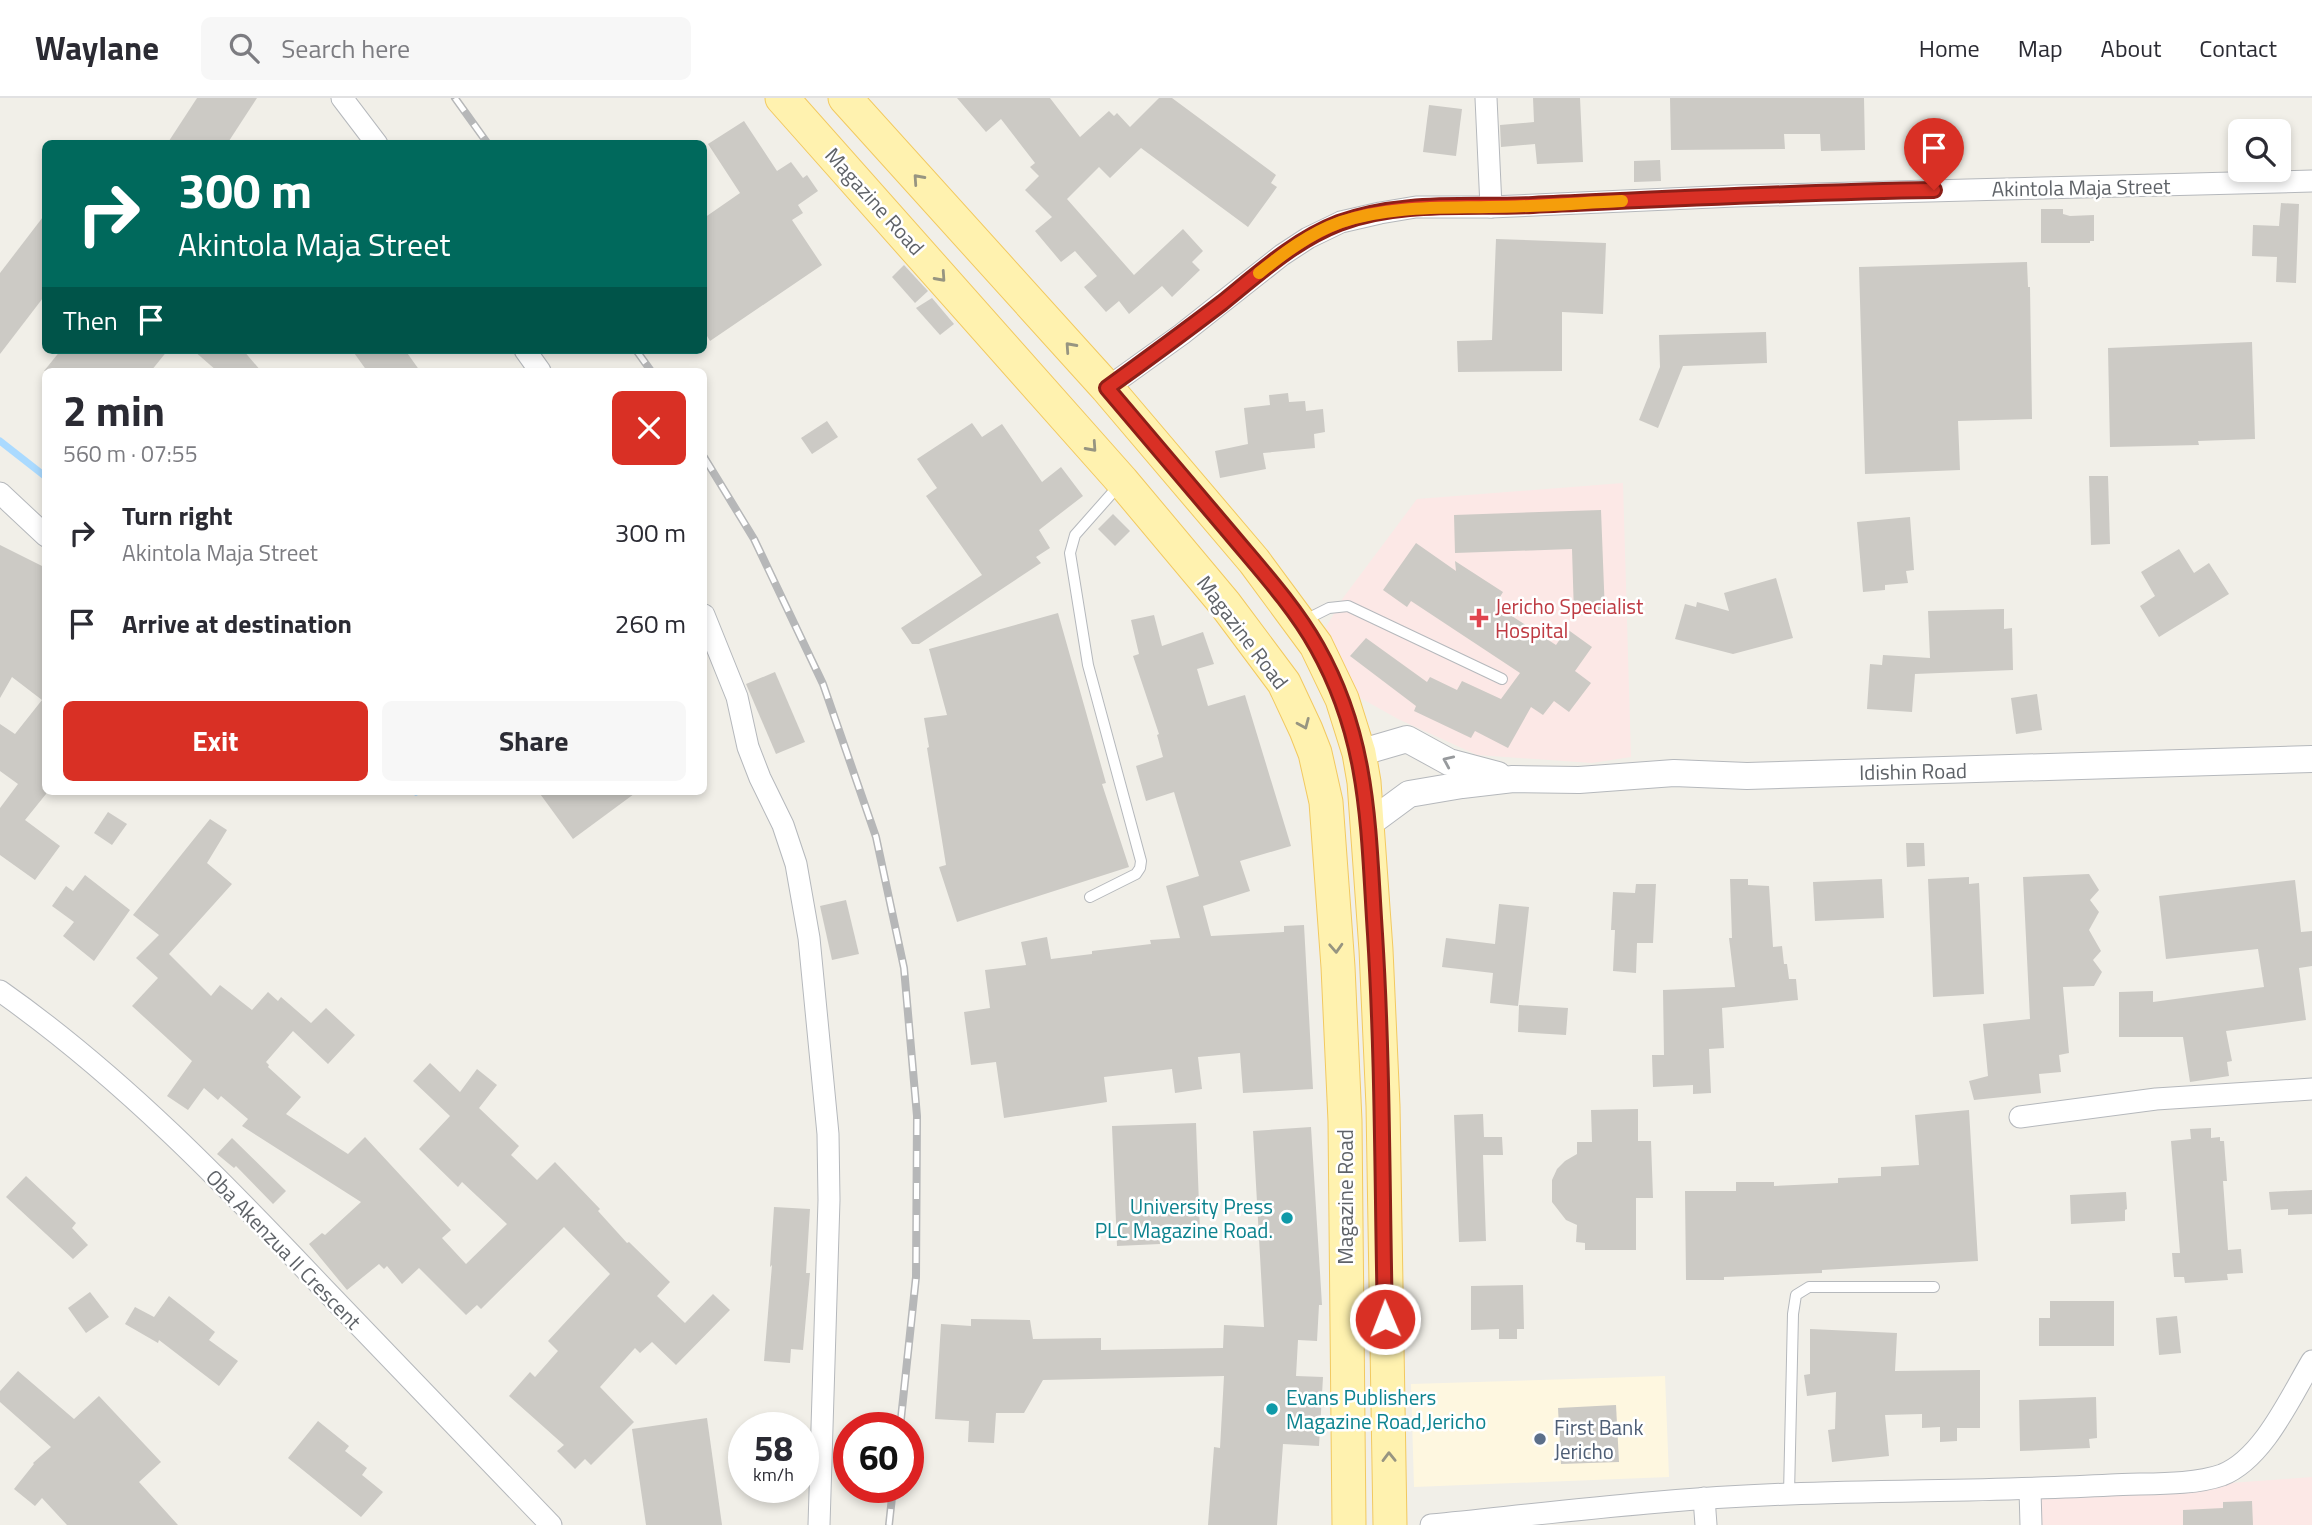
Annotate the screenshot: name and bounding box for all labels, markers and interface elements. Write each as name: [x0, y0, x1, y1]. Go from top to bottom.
search box: [201, 17, 691, 80]
text: Waylane: [35, 23, 159, 73]
icon: search: [225, 29, 263, 67]
text: Search here: [281, 29, 410, 68]
text: Home: [1919, 30, 1980, 66]
text: Map: [2018, 30, 2063, 66]
text: About: [2101, 30, 2161, 66]
text: Contact: [2199, 30, 2277, 66]
pin: [1904, 118, 1964, 190]
map controls: [2228, 119, 2291, 182]
button: search: [2228, 119, 2291, 182]
icon: arrive: [1915, 129, 1953, 167]
street label: Magazine Road: [818, 140, 932, 262]
text: 300 m: [178, 152, 312, 227]
icon: right: [63, 168, 154, 259]
street label: Akintola Maja Street: [1991, 169, 2171, 205]
one-way arrow: [913, 174, 926, 187]
text: Akintola Maja Street: [178, 220, 451, 268]
one-way arrow: [933, 269, 946, 282]
text: Then: [63, 301, 118, 340]
icon: arrive: [132, 301, 170, 339]
one-way arrow: [1066, 342, 1079, 355]
text: 2 min: [63, 378, 165, 442]
button: close: [612, 391, 686, 465]
text: 560 m · 07:55: [63, 436, 198, 471]
one-way arrow: [1084, 439, 1097, 452]
text: Turn right: [122, 496, 233, 535]
text: 300 m: [615, 513, 686, 552]
icon: right: [63, 514, 101, 552]
text: Akintola Maja Street: [122, 535, 318, 570]
street label: Magazine Road: [1189, 568, 1297, 696]
place label: Jericho Specialist Hospital: [1495, 590, 1644, 646]
text: Arrive at destination: [122, 604, 352, 643]
text: 260 m: [615, 604, 686, 643]
icon: arrive: [63, 605, 101, 643]
marker: Jericho Specialist Hospital: [1469, 608, 1489, 628]
button: Exit: [63, 701, 368, 781]
button: Share: [382, 701, 686, 781]
one-way arrow: [1295, 718, 1309, 730]
street label: Idishin Road: [1859, 754, 1967, 788]
one-way arrow: [1443, 755, 1455, 769]
one-way arrow: [1329, 943, 1344, 954]
street label: Magazine Road: [1329, 1129, 1361, 1265]
street label: Oba Akenzua II Crescent: [199, 1162, 370, 1337]
place label: University Press PLC Magazine Road.: [1095, 1190, 1273, 1246]
marker: University Press PLC Magazine Road.: [1279, 1210, 1295, 1226]
position arrow: [1348, 1282, 1422, 1356]
place label: Evans Publishers Magazine Road,Jericho: [1286, 1381, 1486, 1437]
marker: Evans Publishers Magazine Road,Jericho: [1264, 1401, 1280, 1417]
place label: First Bank Jericho: [1554, 1411, 1643, 1467]
speed limit sign: 60: [833, 1412, 924, 1503]
text: 58: [754, 1421, 793, 1475]
marker: First Bank Jericho: [1532, 1431, 1548, 1447]
one-way arrow: [1381, 1451, 1396, 1462]
text: km/h: [753, 1461, 794, 1488]

